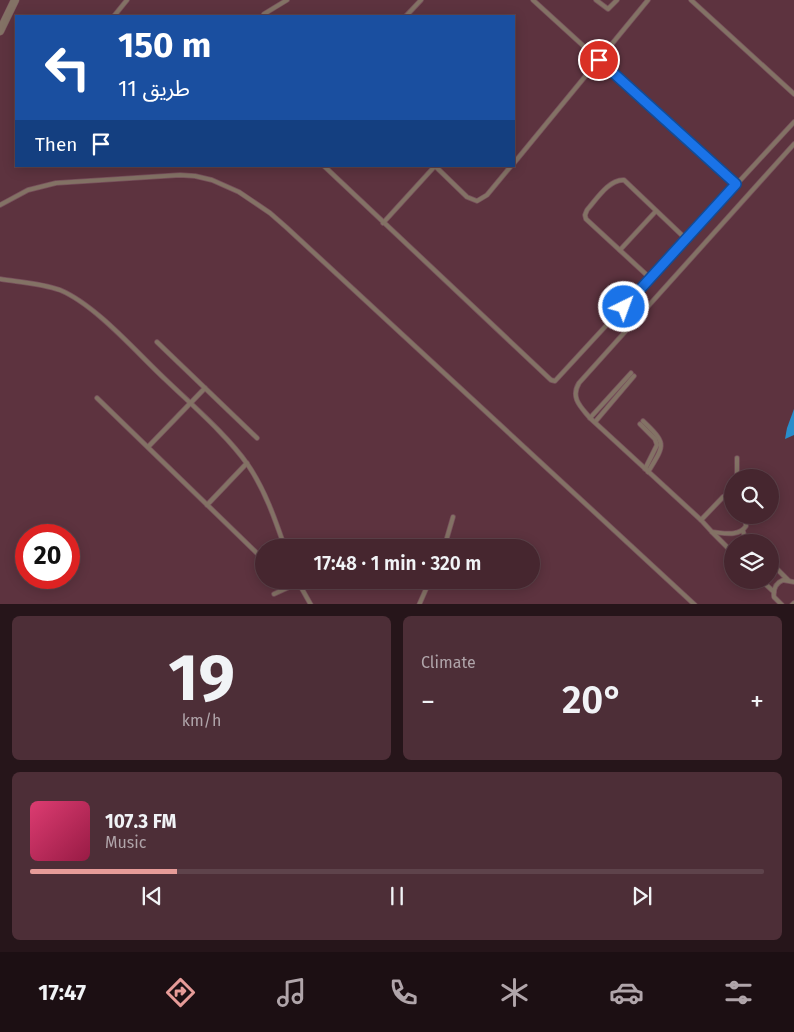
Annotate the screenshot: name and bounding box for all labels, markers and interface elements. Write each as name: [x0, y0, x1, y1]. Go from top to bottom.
text: 150 m: [118, 24, 211, 66]
icon: left: [35, 35, 100, 100]
pin: [578, 39, 620, 81]
icon: arrive: [585, 46, 613, 74]
text: طريق 11: [118, 75, 190, 102]
icon: arrive: [87, 130, 115, 158]
text: Then: [35, 133, 77, 156]
position arrow: [597, 280, 649, 332]
map controls: [724, 469, 779, 589]
button: search: [724, 469, 779, 524]
speed limit sign: 20: [15, 524, 80, 589]
button: layers: [724, 534, 779, 589]
text: 17:48 · 1 min · 320 m: [314, 552, 481, 575]
text: 19: [168, 639, 235, 717]
text: Climate: [421, 653, 476, 672]
text: 20°: [562, 677, 623, 723]
text: −: [421, 685, 435, 718]
text: +: [750, 685, 764, 718]
text: km/h: [182, 711, 221, 730]
text: 107.3 FM: [105, 810, 176, 833]
text: Music: [105, 833, 146, 852]
icon: previous: [138, 882, 166, 910]
icon: pause: [383, 882, 411, 910]
icon: next: [628, 882, 656, 910]
icon: directions: [163, 975, 198, 1010]
icon: music: [274, 975, 309, 1010]
icon: phone: [386, 975, 421, 1010]
icon: climate: [497, 975, 532, 1010]
icon: car: [609, 975, 644, 1010]
icon: filters: [721, 975, 756, 1010]
text: 17:47: [38, 979, 86, 1006]

